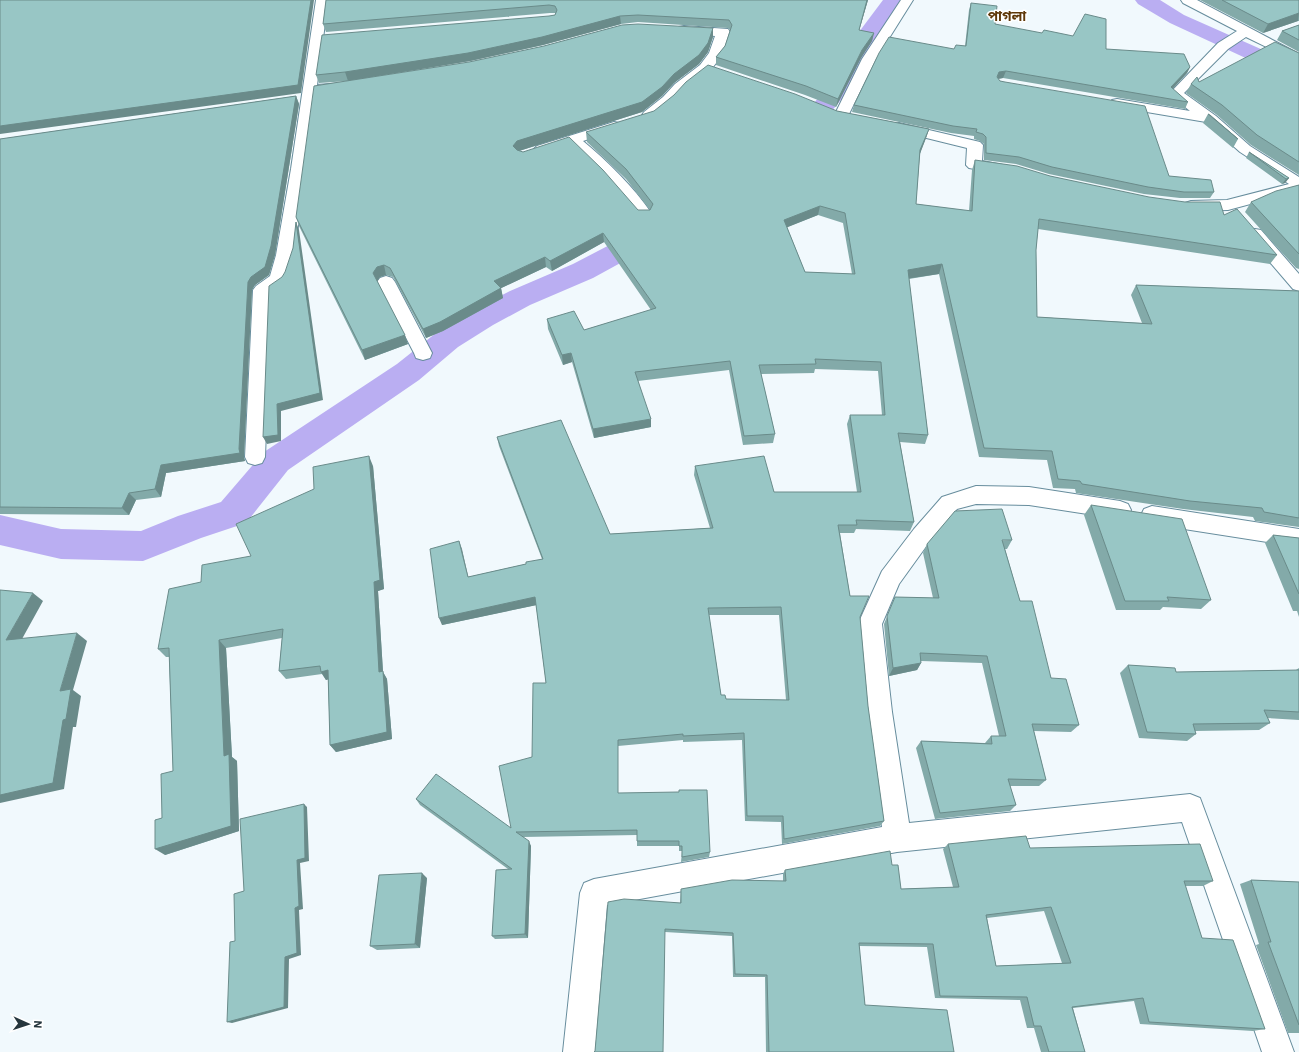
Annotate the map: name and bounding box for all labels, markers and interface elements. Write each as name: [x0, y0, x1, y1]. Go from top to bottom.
district label: পাগলা: [988, 7, 1027, 25]
north arrow: [8, 1004, 48, 1044]
text: N: [31, 1020, 45, 1029]

